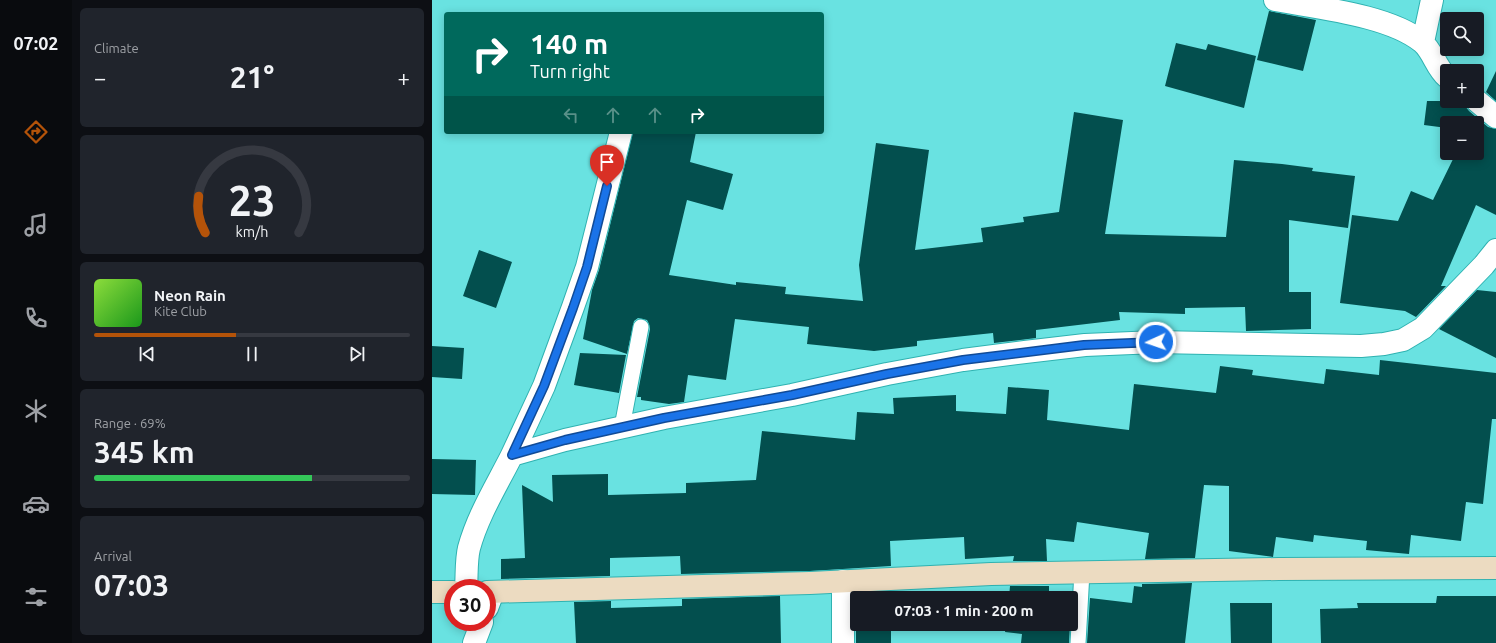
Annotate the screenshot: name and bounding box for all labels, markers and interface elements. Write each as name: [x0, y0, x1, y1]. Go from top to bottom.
map controls: [1440, 12, 1484, 160]
button: search: [1440, 12, 1484, 56]
icon: right: [464, 28, 516, 80]
text: 140 m: [530, 28, 608, 59]
text: 07:02: [13, 33, 59, 53]
text: Climate: [94, 41, 139, 55]
text: 21°: [230, 60, 274, 94]
text: Turn right: [530, 61, 610, 81]
button: +: [1440, 64, 1484, 108]
text: −: [94, 65, 106, 90]
text: +: [398, 65, 410, 90]
icon: left: [560, 104, 582, 126]
icon: ahead: [602, 104, 624, 126]
icon: ahead: [644, 104, 666, 126]
icon: right: [686, 104, 708, 126]
button: −: [1440, 116, 1484, 160]
icon: directions: [22, 118, 50, 146]
pin: [590, 145, 624, 186]
icon: arrive: [596, 151, 618, 173]
text: 23: [229, 176, 275, 223]
icon: music: [22, 211, 50, 239]
text: km/h: [236, 223, 268, 239]
text: Neon Rain: [154, 287, 226, 304]
icon: phone: [22, 304, 50, 332]
text: Kite Club: [154, 304, 207, 318]
position arrow: [1135, 321, 1177, 363]
icon: previous: [136, 343, 158, 365]
icon: pause: [241, 343, 263, 365]
icon: next: [346, 343, 368, 365]
icon: climate: [22, 397, 50, 425]
text: Range · 69%: [94, 416, 166, 430]
text: 345 km: [94, 435, 195, 469]
icon: car: [22, 490, 50, 518]
text: Arrival: [94, 549, 132, 563]
text: 07:03: [94, 568, 169, 602]
speed limit sign: 30: [444, 579, 496, 631]
icon: filters: [22, 583, 50, 611]
text: 07:03 · 1 min · 200 m: [895, 602, 1033, 619]

